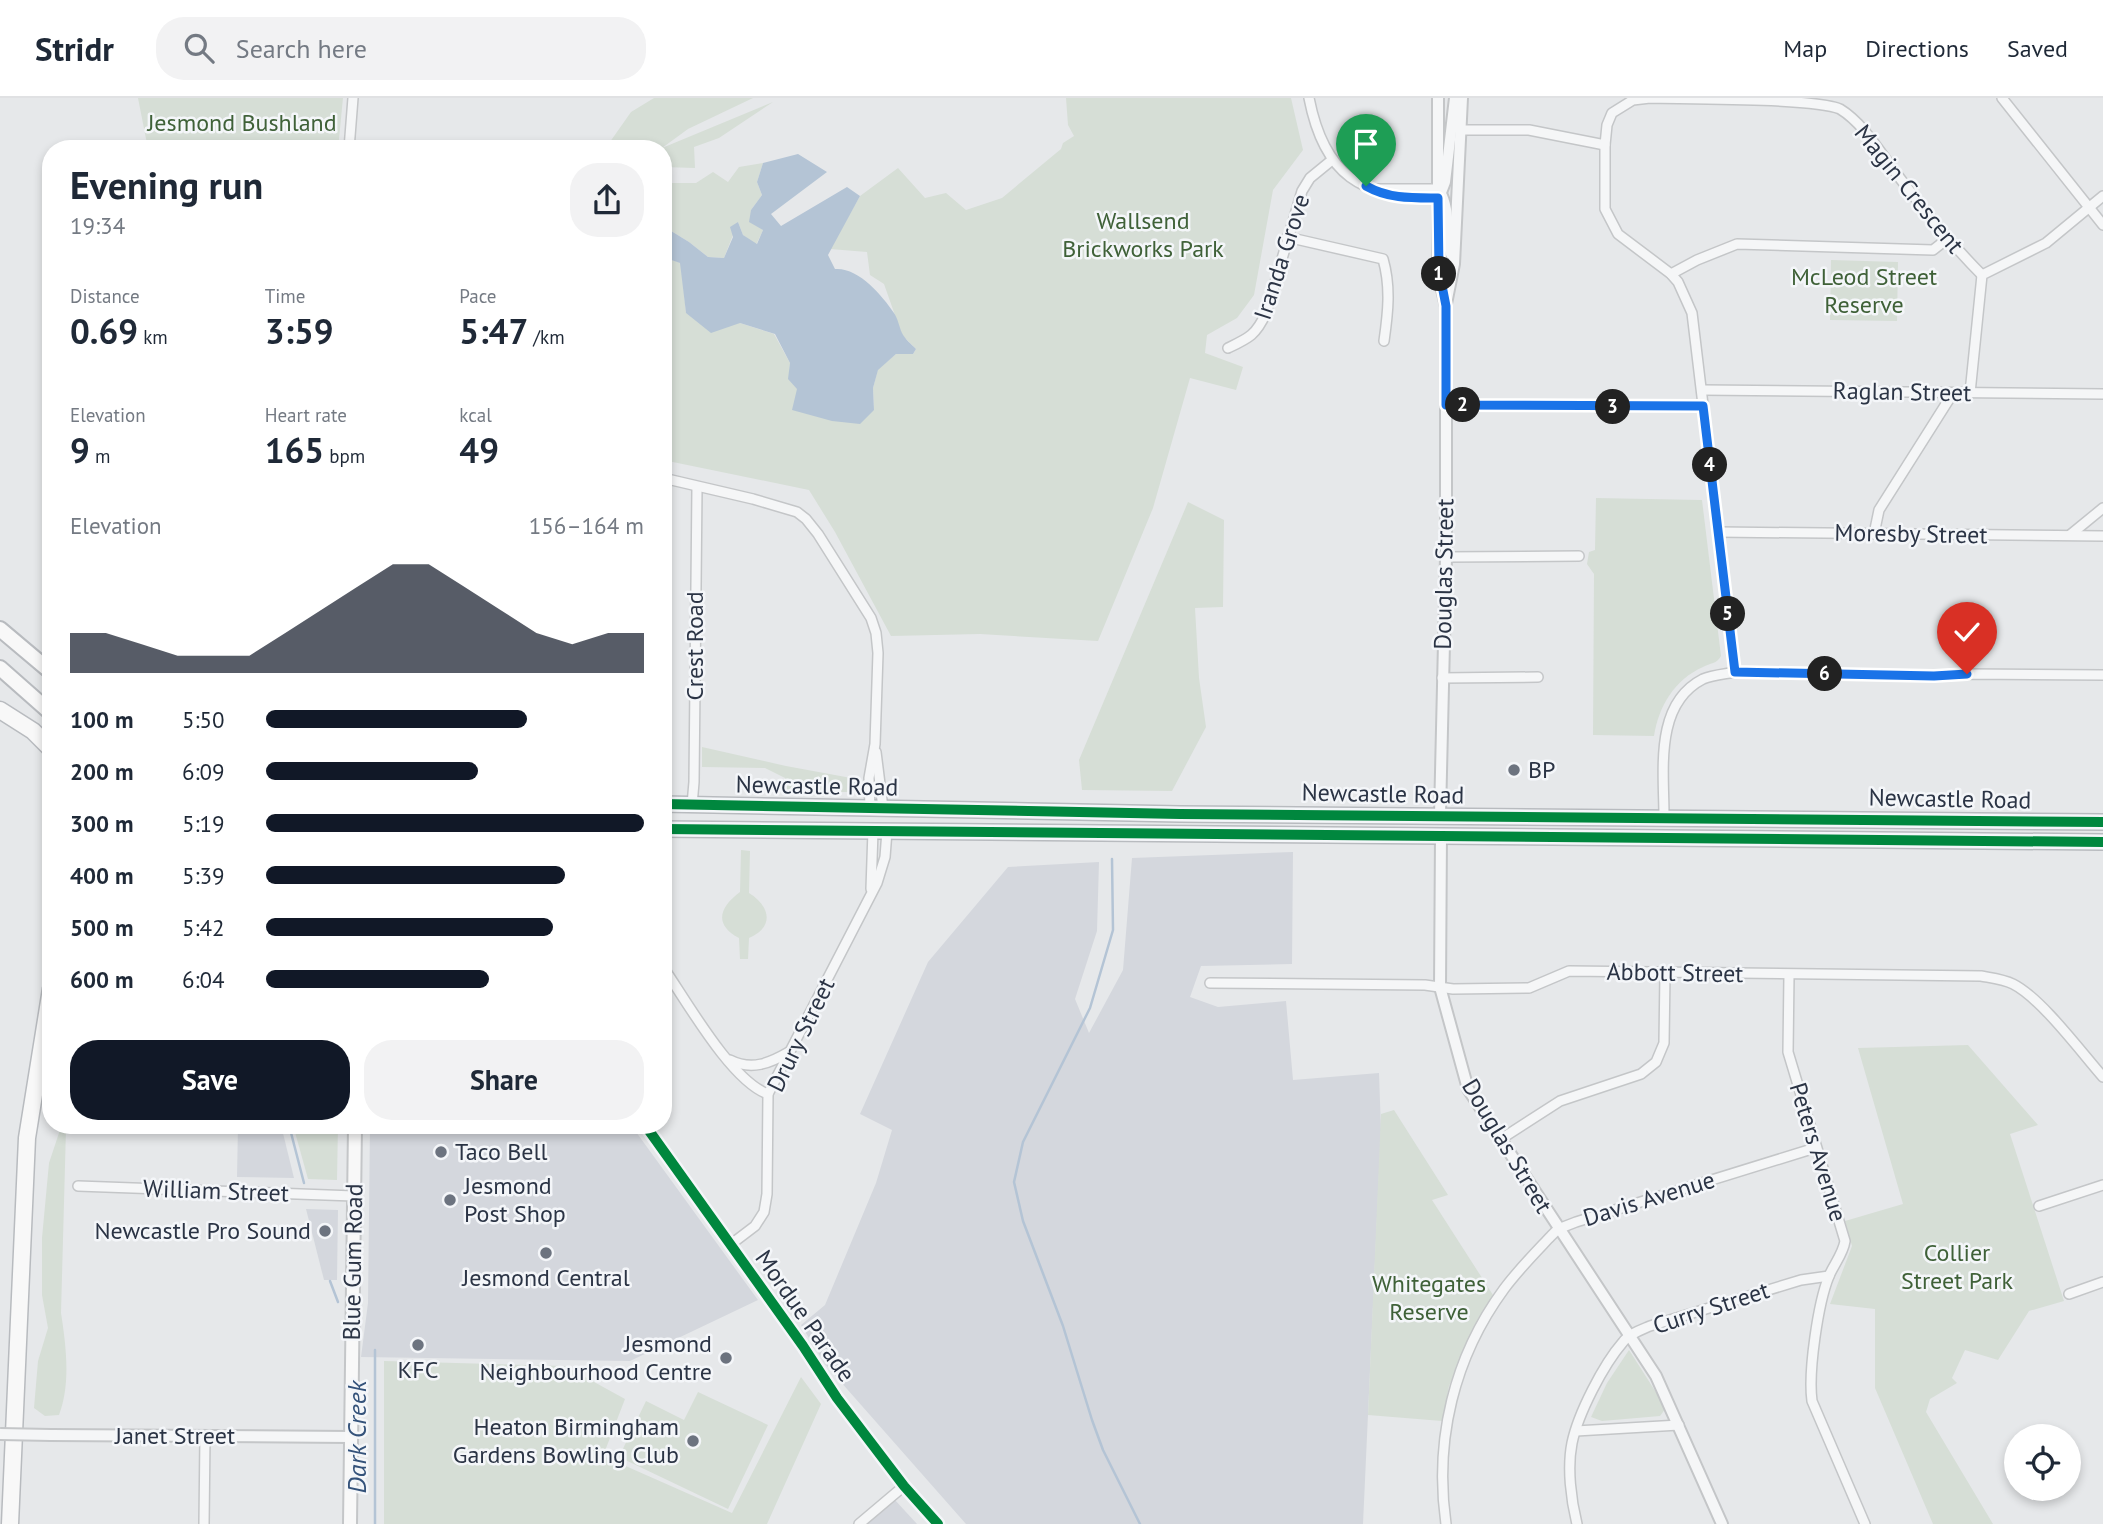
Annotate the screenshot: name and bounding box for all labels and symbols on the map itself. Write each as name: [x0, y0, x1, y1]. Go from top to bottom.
park label: Jesmond Bushland: [146, 107, 337, 138]
pin: [1336, 114, 1396, 186]
street label: Magin Crescent: [1848, 118, 1971, 260]
street label: Iranda Grove: [1247, 190, 1316, 324]
park label: Wallsend Brickworks Park: [1062, 205, 1224, 264]
pin: 1: [1422, 256, 1456, 292]
park label: McLeod Street Reserve: [1791, 261, 1937, 320]
street label: Raglan Street: [1832, 375, 1972, 408]
pin: 2: [1446, 388, 1480, 422]
pin: 3: [1596, 390, 1630, 424]
pin: 4: [1692, 448, 1728, 482]
street label: Douglas Street: [1427, 498, 1460, 650]
street label: Moresby Street: [1834, 517, 1988, 550]
street label: Crest Road: [679, 591, 710, 701]
pin: 5: [1710, 596, 1746, 632]
pin: [1937, 602, 1997, 674]
pin: 6: [1808, 656, 1842, 692]
place label: BP: [1528, 754, 1555, 785]
marker: BP: [1506, 762, 1522, 778]
street label: Newcastle Road: [735, 769, 899, 802]
street label: Newcastle Road: [1301, 777, 1465, 810]
street label: Newcastle Road: [1868, 782, 2032, 815]
street label: Abbott Street: [1606, 956, 1744, 989]
street label: Drury Street: [760, 973, 841, 1097]
street label: Douglas Street: [1455, 1073, 1560, 1218]
street label: Peters Avenue: [1783, 1079, 1854, 1225]
place label: Taco Bell: [455, 1136, 547, 1167]
marker: Taco Bell: [433, 1144, 449, 1160]
street label: Davis Avenue: [1579, 1164, 1719, 1233]
place label: Jesmond Post Shop: [463, 1170, 566, 1229]
street label: William Street: [143, 1172, 289, 1209]
street label: Blue Gum Road: [336, 1183, 369, 1341]
marker: Jesmond Post Shop: [442, 1192, 458, 1208]
place label: Newcastle Pro Sound: [94, 1215, 311, 1246]
marker: Newcastle Pro Sound: [317, 1223, 333, 1239]
park label: Collier Street Park: [1901, 1237, 2013, 1296]
street label: Mordue Parade: [749, 1244, 862, 1388]
marker: Jesmond Central: [538, 1245, 554, 1261]
place label: Jesmond Central: [461, 1262, 630, 1293]
park label: Whitegates Reserve: [1372, 1268, 1486, 1327]
street label: Curry Street: [1649, 1274, 1773, 1341]
place label: Jesmond Neighbourhood Centre: [479, 1328, 712, 1387]
marker: KFC: [410, 1337, 426, 1353]
marker: Jesmond Neighbourhood Centre: [718, 1350, 734, 1366]
place label: KFC: [398, 1354, 438, 1385]
water label: Dark Creek: [340, 1379, 373, 1493]
place label: Heaton Birmingham Gardens Bowling Club: [453, 1411, 679, 1470]
street label: Janet Street: [114, 1420, 235, 1451]
marker: Heaton Birmingham Gardens Bowling Club: [685, 1433, 701, 1449]

